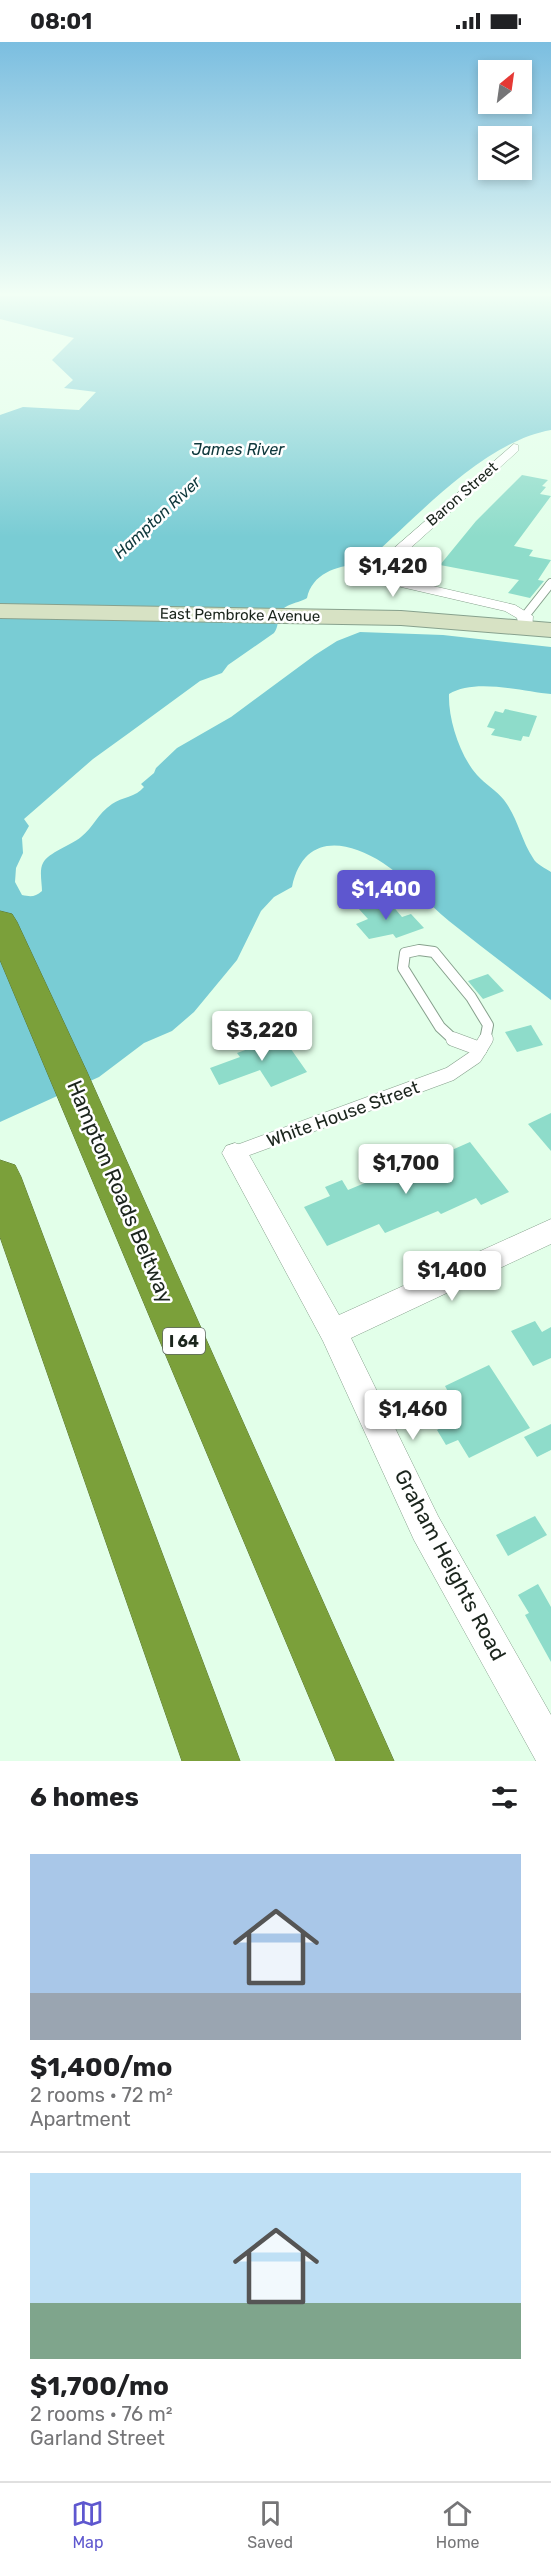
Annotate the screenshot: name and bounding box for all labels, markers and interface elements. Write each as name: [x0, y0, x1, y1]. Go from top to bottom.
text: 08:01: [30, 8, 92, 35]
north arrow: [478, 60, 532, 114]
map controls: [478, 60, 532, 180]
button: layers: [478, 126, 532, 180]
water label: James River: [192, 440, 285, 459]
street label: Baron Street: [423, 458, 501, 530]
water label: Hampton River: [110, 472, 205, 562]
pin: $1,420: [344, 547, 442, 598]
text: $1,420: [359, 554, 427, 578]
street label: East Pembroke Avenue: [160, 605, 320, 625]
pin: $1,400: [337, 870, 435, 921]
text: $1,400: [351, 877, 421, 901]
pin: $3,220: [213, 1011, 311, 1062]
text: $3,220: [226, 1018, 298, 1042]
street label: Hampton Roads Beltway: [62, 1076, 179, 1308]
street label: White House Street: [264, 1076, 422, 1152]
pin: $1,700: [357, 1144, 455, 1195]
text: $1,700: [373, 1151, 439, 1175]
pin: $1,400: [403, 1251, 501, 1302]
text: $1,400: [417, 1258, 487, 1282]
road number: I 64: [163, 1328, 205, 1354]
pin: $1,460: [364, 1390, 462, 1441]
text: $1,460: [379, 1397, 448, 1421]
street label: Graham Heights Road: [389, 1465, 511, 1665]
icon: filters: [488, 1781, 521, 1814]
text: 6 homes: [30, 1782, 139, 1813]
icon: home: [222, 1893, 330, 2001]
text: $1,400/mo: [30, 2052, 172, 2083]
text: 2 rooms · 72 m²: [30, 2083, 173, 2107]
text: Apartment: [30, 2107, 131, 2131]
icon: home: [222, 2212, 330, 2320]
text: $1,700/mo: [30, 2371, 169, 2402]
text: 2 rooms · 76 m²: [30, 2402, 173, 2426]
text: Garland Street: [30, 2426, 165, 2450]
tab: Map: [71, 2497, 104, 2552]
tab: Saved: [247, 2497, 293, 2552]
tab: Home: [436, 2497, 480, 2552]

